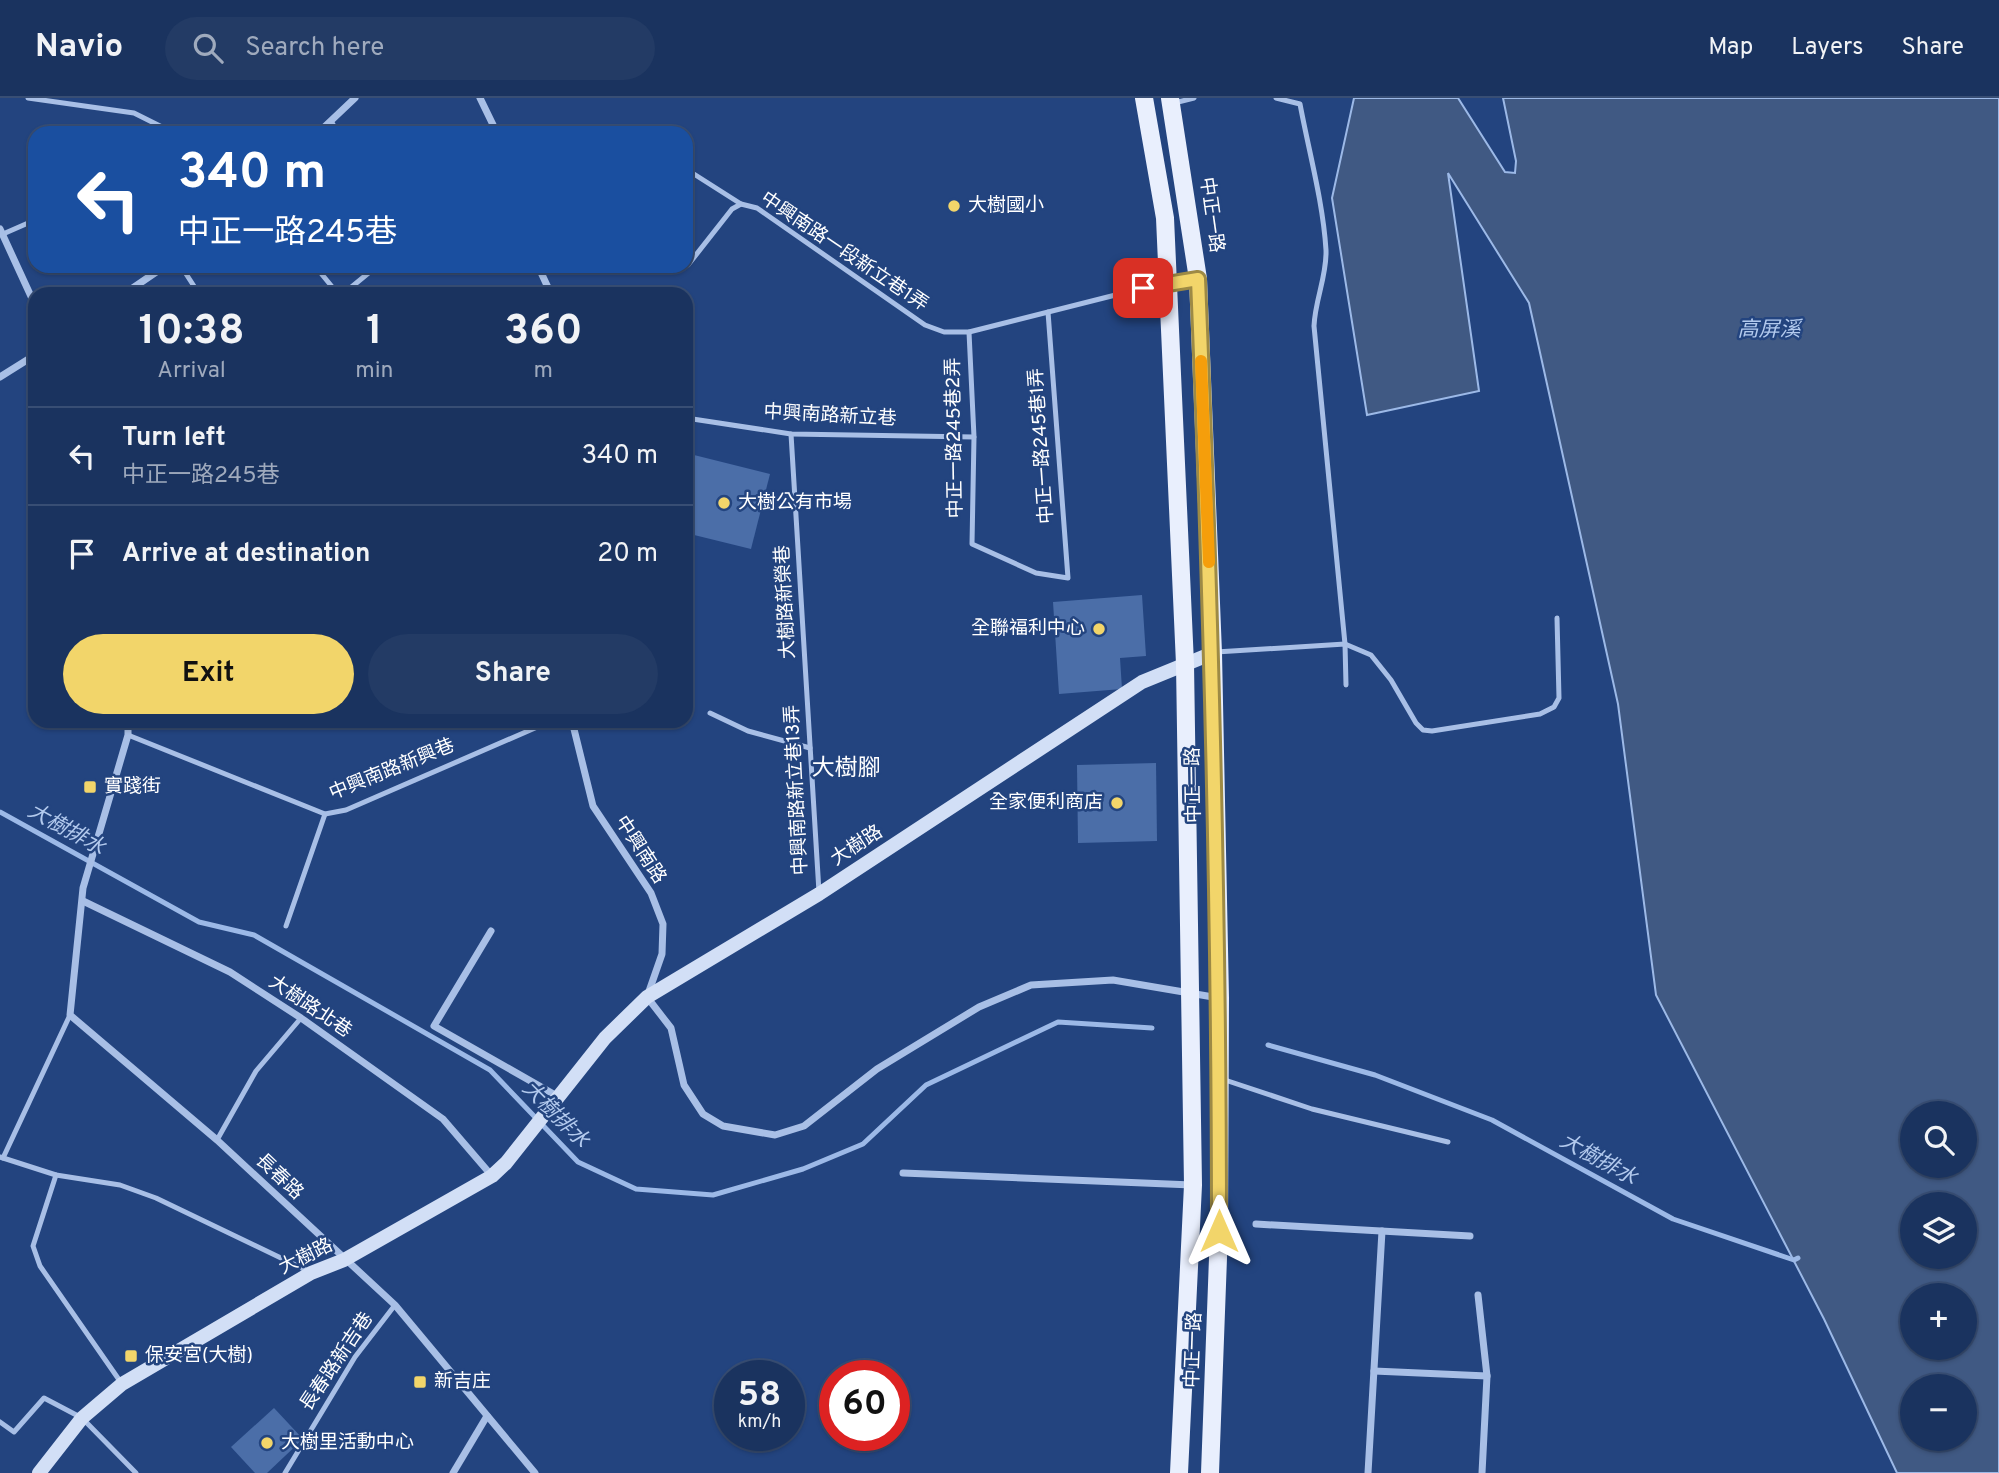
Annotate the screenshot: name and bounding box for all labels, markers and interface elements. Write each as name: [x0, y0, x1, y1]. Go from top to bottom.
search box: [165, 17, 655, 80]
text: Navio: [35, 27, 123, 69]
icon: search: [189, 29, 227, 67]
text: Search here: [245, 32, 384, 65]
text: Map: [1708, 33, 1753, 63]
text: Layers: [1791, 33, 1863, 63]
text: Share: [1901, 33, 1964, 63]
text: 340 m: [178, 144, 326, 206]
icon: left: [63, 154, 154, 245]
street label: 中正一路: [1194, 176, 1228, 254]
street label: 中興南路一段新立巷1弄: [756, 187, 932, 317]
place label: 大樹國小: [968, 194, 1044, 218]
marker: 大樹國小: [946, 198, 962, 214]
text: 中正一路245巷: [178, 214, 397, 254]
pin: [1113, 258, 1173, 318]
icon: arrive: [1124, 269, 1162, 307]
text: 10:38: [138, 306, 245, 359]
text: 1: [366, 306, 383, 359]
text: 360: [504, 306, 583, 359]
water label: 高屏溪: [1738, 317, 1803, 344]
text: Arrival: [157, 357, 226, 386]
text: min: [355, 357, 393, 386]
text: m: [533, 357, 553, 386]
street label: 中正一路245巷2弄: [942, 357, 968, 519]
street label: 中正一路245巷1弄: [1025, 367, 1059, 525]
street label: 中興南路新立巷: [763, 401, 897, 431]
text: Turn left: [122, 422, 226, 455]
icon: left: [63, 437, 101, 475]
text: 340 m: [581, 440, 658, 473]
text: 中正一路245巷: [122, 462, 279, 491]
place label: 大樹公有市場: [738, 491, 852, 515]
marker: 大樹公有市場: [716, 495, 732, 511]
icon: arrive: [63, 535, 101, 573]
text: Arrive at destination: [122, 538, 370, 571]
text: 20 m: [597, 538, 658, 571]
street label: 大樹路新榮巷: [771, 544, 801, 660]
place label: 全聯福利中心: [971, 617, 1085, 641]
marker: 全聯福利中心: [1091, 621, 1107, 637]
button: Exit: [63, 634, 354, 714]
button: Share: [368, 634, 658, 714]
street label: 中興南路新立巷13弄: [781, 704, 813, 876]
street label: 中興南路新興巷: [326, 734, 458, 806]
street label: 中正一路: [1181, 747, 1207, 823]
district label: 大樹腳: [812, 755, 881, 784]
place label: 實踐街: [104, 775, 161, 799]
marker: 實踐街: [82, 779, 98, 795]
place label: 全家便利商店: [989, 791, 1103, 815]
marker: 全家便利商店: [1109, 795, 1125, 811]
water label: 大樹排水: [23, 798, 110, 863]
street label: 中興南路: [609, 812, 671, 888]
street label: 大樹路: [827, 820, 887, 872]
street label: 大樹路北巷: [264, 970, 356, 1044]
water label: 大樹排水: [516, 1076, 595, 1155]
map controls: [1900, 1101, 1977, 1451]
button: search: [1900, 1101, 1977, 1178]
water label: 大樹排水: [1555, 1128, 1642, 1193]
street label: 長春路: [250, 1149, 308, 1205]
button: layers: [1900, 1192, 1977, 1269]
position arrow: [1182, 1194, 1256, 1268]
street label: 大樹路: [275, 1234, 337, 1280]
button: +: [1900, 1283, 1977, 1360]
street label: 長春路新吉巷: [295, 1308, 379, 1416]
street label: 中正一路: [1181, 1312, 1207, 1388]
place label: 保安宮(大樹): [145, 1344, 253, 1368]
marker: 保安宮(大樹): [123, 1348, 139, 1364]
speed limit sign: 60: [819, 1360, 910, 1451]
place label: 新吉庄: [434, 1370, 491, 1394]
marker: 新吉庄: [412, 1374, 428, 1390]
text: 58: [738, 1374, 781, 1418]
button: −: [1900, 1374, 1977, 1451]
text: km/h: [738, 1411, 781, 1434]
place label: 大樹里活動中心: [281, 1431, 414, 1455]
marker: 大樹里活動中心: [259, 1435, 275, 1451]

